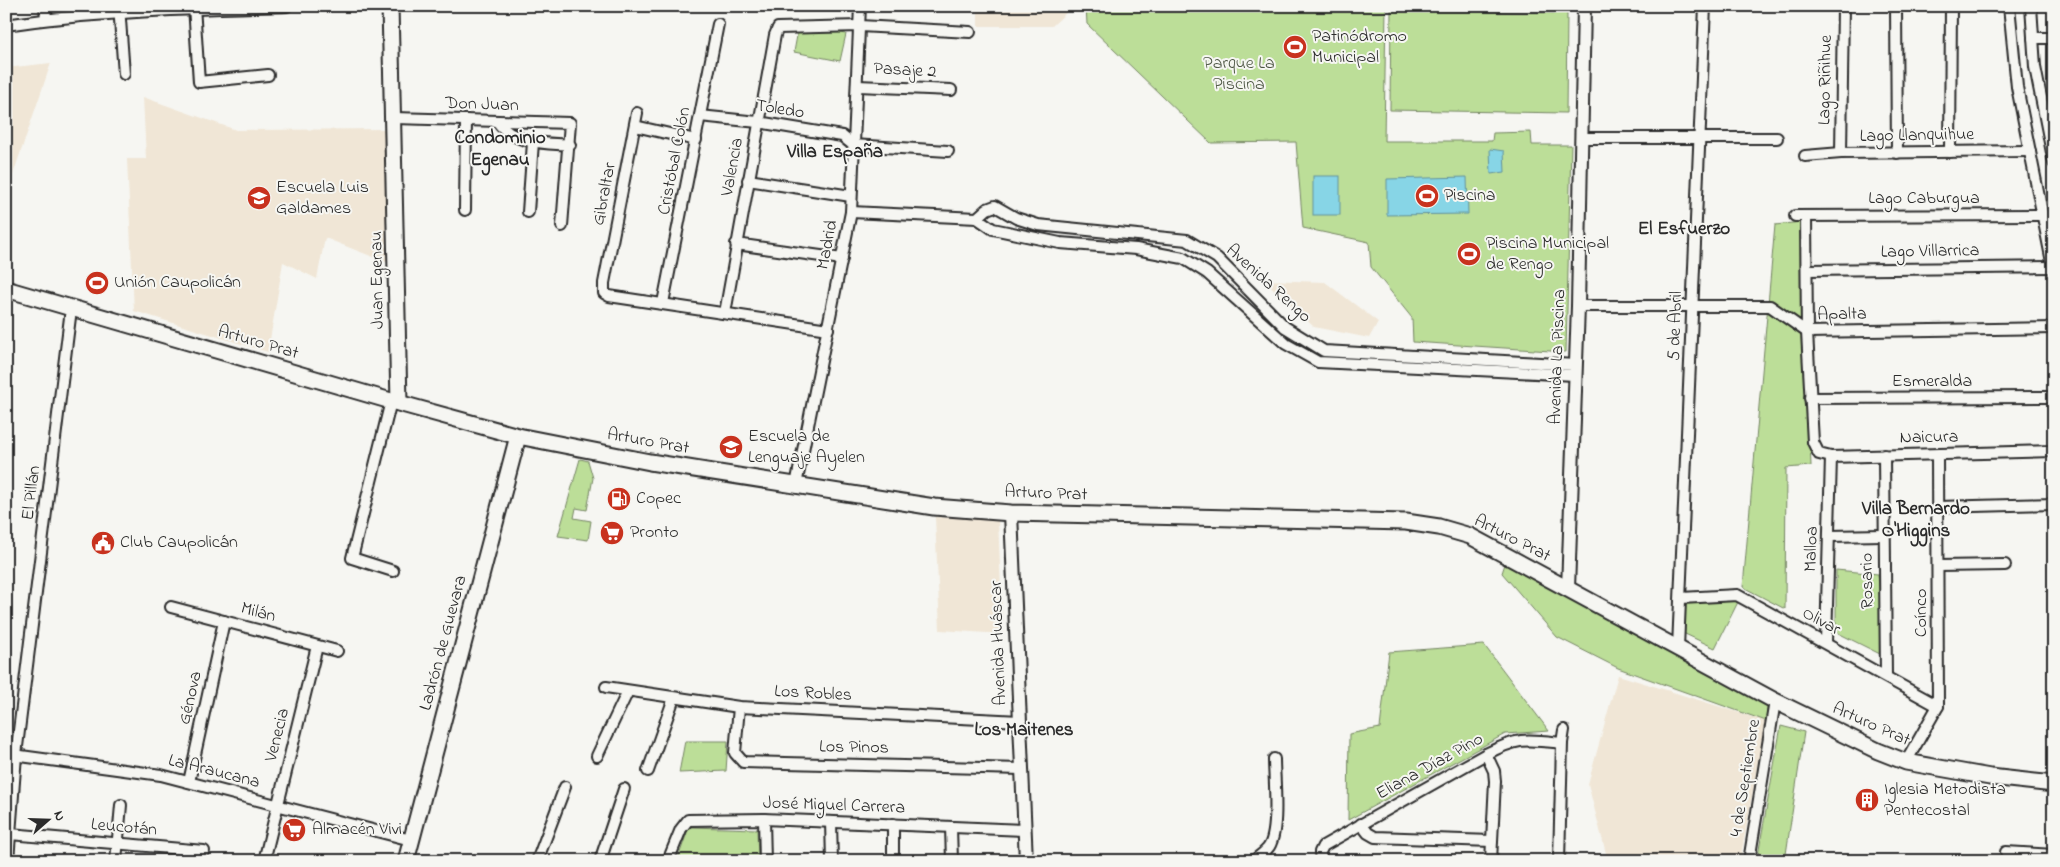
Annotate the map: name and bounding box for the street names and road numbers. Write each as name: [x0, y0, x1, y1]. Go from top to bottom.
street label: Lago Riñihue: [1812, 34, 1841, 125]
street label: Pasaje 2: [873, 56, 937, 86]
street label: Don Juan: [444, 91, 519, 119]
street label: Toledo: [754, 93, 806, 127]
street label: Cristóbal Colón: [652, 105, 698, 217]
street label: Lago Llanquihue: [1860, 122, 1975, 151]
street label: Valencia: [715, 136, 751, 199]
street label: Gibraltar: [586, 160, 624, 228]
street label: Lago Caburgua: [1868, 186, 1980, 213]
street label: Madrid: [810, 218, 846, 272]
street label: Juan Egenau: [364, 231, 393, 329]
street label: Avenida Rengo: [1219, 238, 1317, 330]
street label: Lago Villarrica: [1880, 238, 1980, 267]
street label: Avenida La Piscina: [1543, 289, 1573, 425]
street label: 5 de Abril: [1662, 291, 1690, 361]
street label: Apalta: [1817, 302, 1867, 328]
street label: Arturo Prat: [214, 319, 302, 367]
street label: Esmeralda: [1892, 369, 1972, 395]
street label: Arturo Prat: [605, 422, 691, 462]
street label: Naicura: [1899, 424, 1959, 452]
street label: El Pillán: [16, 464, 48, 522]
street label: Arturo Prat: [1004, 480, 1088, 508]
street label: Arturo Prat: [1469, 509, 1555, 569]
street label: Malloa: [1798, 526, 1826, 572]
street label: Rosario: [1855, 553, 1881, 609]
street label: Ladrón de Guevara: [413, 572, 475, 714]
street label: Avenida Huáscar: [984, 579, 1014, 706]
street label: Coínco: [1909, 589, 1935, 637]
street label: Milán: [238, 596, 278, 630]
street label: Olivar: [1797, 601, 1845, 643]
street label: Génova: [172, 669, 210, 727]
street label: Los Robles: [774, 679, 852, 709]
street label: Arturo Prat: [1828, 696, 1914, 754]
street label: Venecia: [259, 705, 297, 766]
street label: 4 de Septiembre: [1724, 717, 1768, 839]
street label: Eliana Díaz Pino: [1372, 727, 1488, 807]
street label: Los Pinos: [819, 734, 889, 762]
street label: La Araucana: [165, 748, 263, 796]
street label: José Miguel Carrera: [763, 791, 905, 822]
street label: Leucotán: [90, 812, 158, 844]

